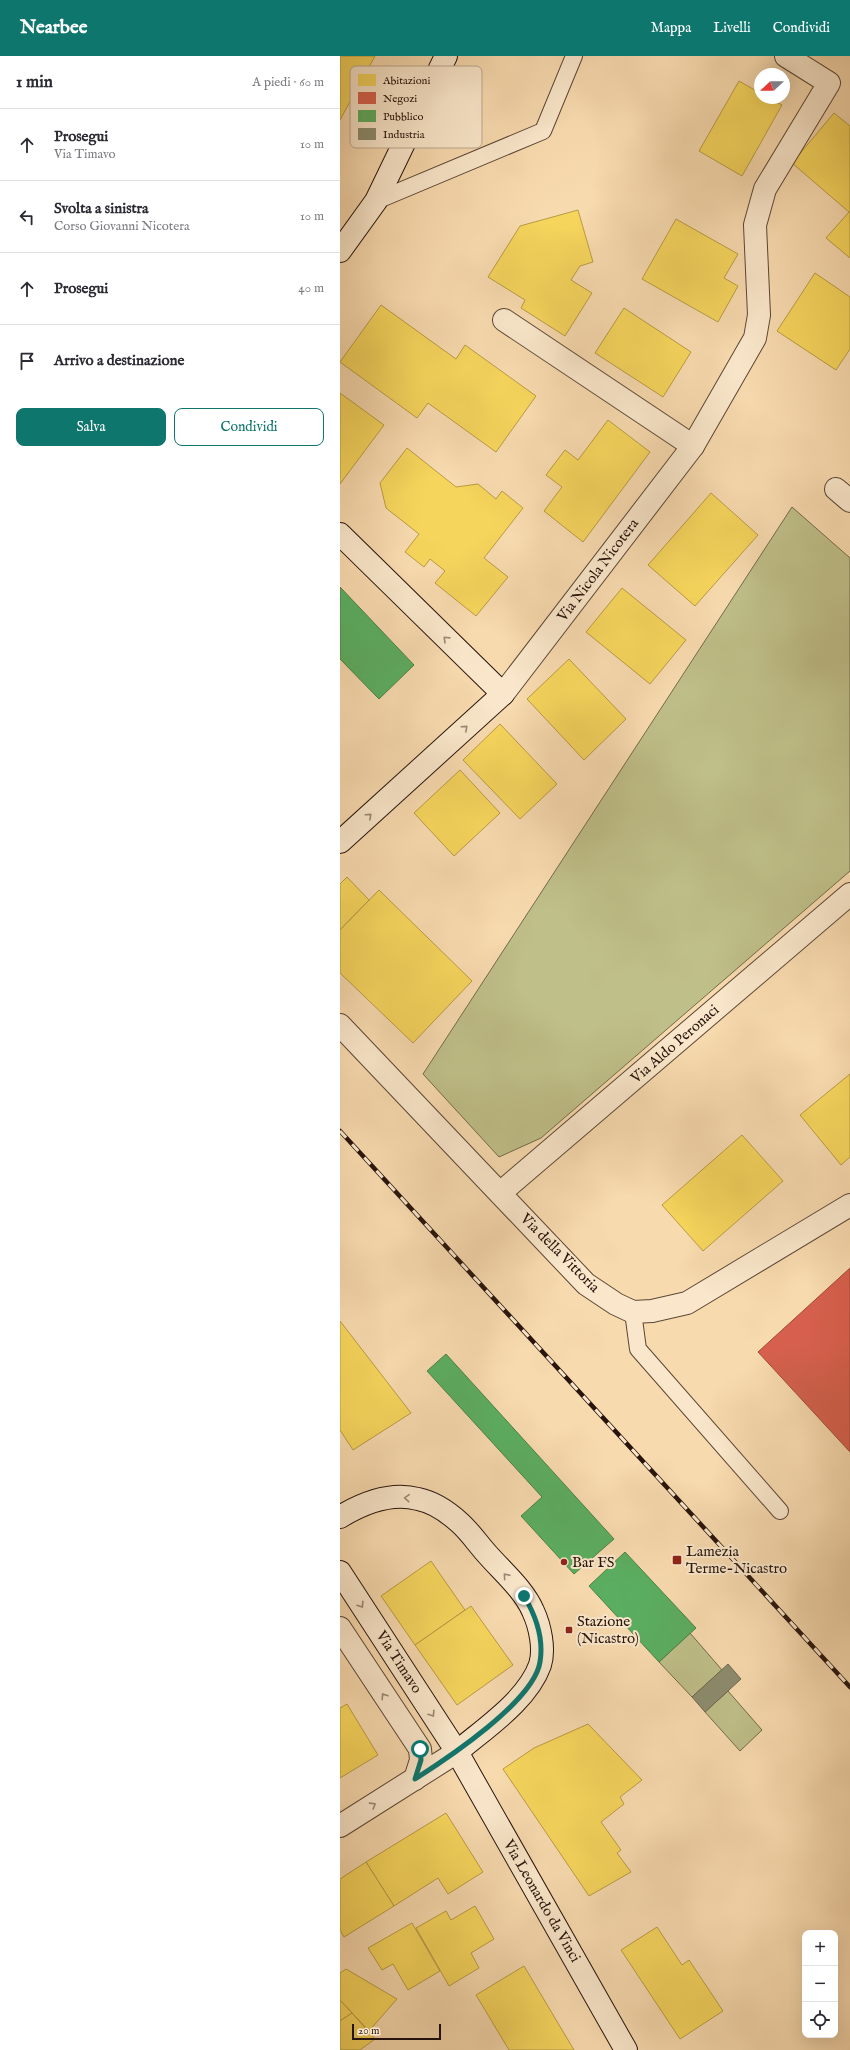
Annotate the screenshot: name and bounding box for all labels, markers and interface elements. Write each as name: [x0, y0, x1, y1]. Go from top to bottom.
text: Nearbee: [20, 16, 87, 40]
text: Mappa: [651, 19, 691, 37]
text: Livelli: [713, 19, 751, 37]
text: Condividi: [773, 19, 830, 37]
legend: [350, 66, 482, 148]
north arrow: [754, 68, 790, 104]
text: 1 min: [16, 72, 53, 93]
text: A piedi · 60 m: [252, 74, 324, 91]
text: Abitazioni: [382, 74, 430, 88]
text: Negozi: [383, 92, 417, 106]
text: Pubblico: [383, 110, 423, 124]
text: Prosegui: [54, 127, 108, 146]
text: Industria: [383, 128, 425, 142]
icon: ahead: [16, 134, 38, 156]
text: 10 m: [300, 136, 324, 153]
text: Via Timavo: [54, 146, 116, 163]
text: Svolta a sinistra: [54, 199, 149, 218]
icon: left: [16, 206, 38, 228]
text: 10 m: [300, 208, 324, 225]
text: Corso Giovanni Nicotera: [54, 218, 190, 235]
icon: ahead: [16, 278, 38, 300]
text: Prosegui: [54, 279, 108, 298]
text: 40 m: [298, 280, 324, 297]
icon: arrive: [16, 350, 38, 372]
text: Arrivo a destinazione: [54, 351, 184, 370]
button: Salva: [16, 408, 166, 446]
button: Condividi: [174, 408, 324, 446]
street label: Via Nicola Nicotera: [552, 514, 643, 626]
one-way arrow: [443, 636, 451, 644]
one-way arrow: [460, 726, 468, 733]
one-way arrow: [364, 813, 372, 821]
street label: Via Aldo Peronaci: [626, 1000, 723, 1088]
street label: Via della Vittoria: [516, 1209, 604, 1297]
one-way arrow: [404, 1493, 410, 1502]
place label: Lamezia Terme-Nicastro: [686, 1542, 787, 1578]
place label: Bar FS: [572, 1553, 614, 1572]
marker: Lamezia Terme-Nicastro: [671, 1554, 683, 1566]
marker: Bar FS: [559, 1557, 569, 1567]
one-way arrow: [504, 1573, 511, 1581]
route end: [515, 1587, 533, 1605]
one-way arrow: [357, 1601, 364, 1608]
place label: Stazione (Nicastro): [577, 1612, 639, 1648]
marker: Stazione (Nicastro): [564, 1625, 574, 1635]
street label: Via Timavo: [371, 1626, 426, 1697]
one-way arrow: [382, 1693, 389, 1700]
one-way arrow: [428, 1709, 435, 1716]
route start: [411, 1740, 429, 1758]
one-way arrow: [369, 1803, 376, 1810]
street label: Via Leonardo da Vinci: [499, 1835, 585, 1966]
map controls: [802, 1930, 838, 2038]
button: +: [802, 1930, 838, 1966]
button: −: [802, 1966, 838, 2002]
button: locate: [802, 2002, 838, 2038]
scale bar: [352, 2022, 441, 2041]
text: 20 m: [358, 2024, 379, 2038]

